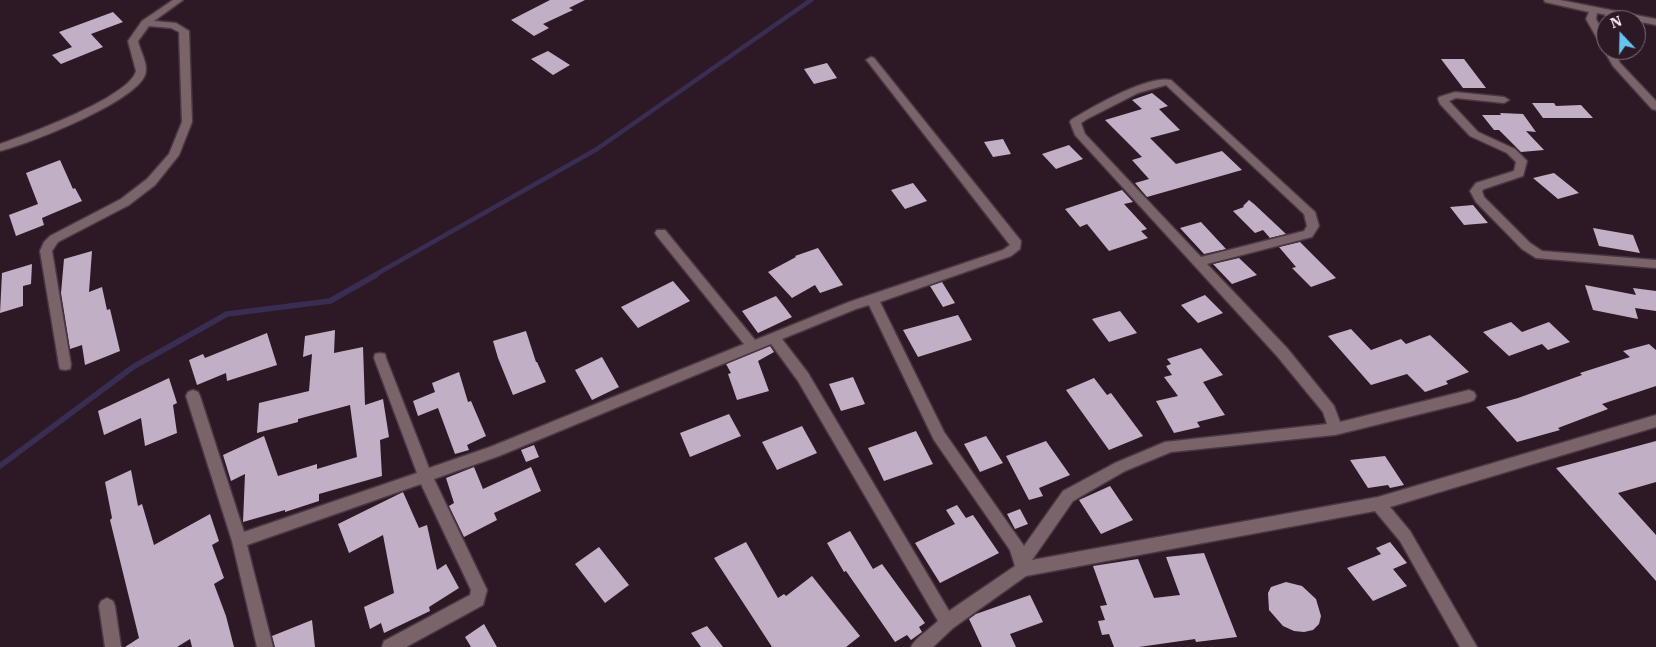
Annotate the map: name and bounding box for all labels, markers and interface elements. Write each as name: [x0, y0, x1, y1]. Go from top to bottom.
north arrow: [1596, 10, 1646, 60]
text: N: [1608, 12, 1624, 32]

